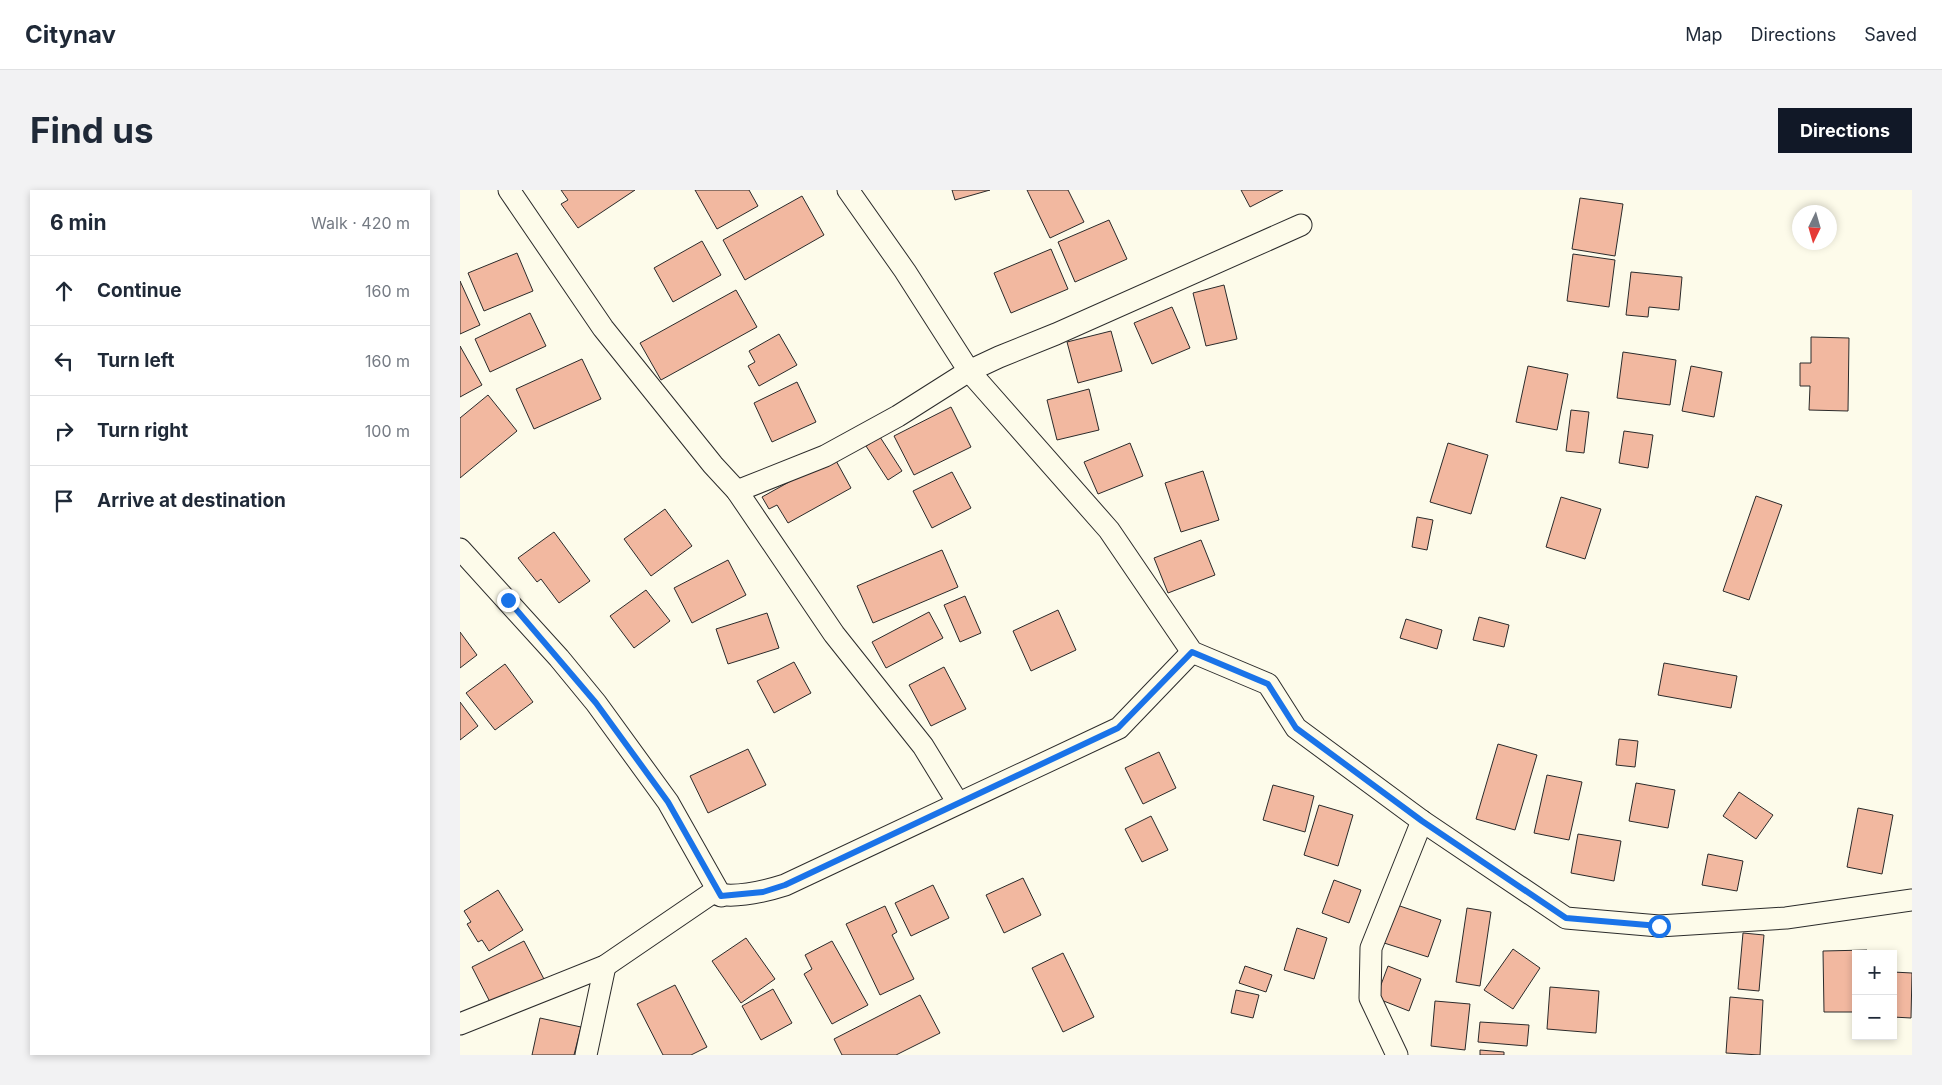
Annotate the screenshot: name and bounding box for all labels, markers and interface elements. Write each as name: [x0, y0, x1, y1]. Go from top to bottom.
text: Citynav: [25, 20, 116, 49]
text: Map: [1685, 24, 1723, 45]
text: Directions: [1751, 24, 1836, 45]
text: Saved: [1864, 24, 1917, 45]
button: Directions: [1778, 108, 1912, 153]
text: Find us: [30, 109, 154, 151]
north arrow: [1792, 205, 1837, 250]
text: 6 min: [50, 210, 107, 235]
text: Walk · 420 m: [311, 213, 410, 233]
icon: ahead: [50, 277, 78, 305]
text: Continue: [97, 279, 182, 302]
text: 160 m: [365, 281, 410, 301]
icon: left: [50, 347, 78, 375]
text: Turn left: [97, 349, 175, 372]
text: 160 m: [365, 351, 410, 371]
icon: right: [50, 417, 78, 445]
text: Turn right: [97, 419, 188, 442]
text: 100 m: [365, 421, 410, 441]
icon: arrive: [50, 487, 78, 515]
text: Arrive at destination: [97, 489, 286, 512]
route end: [497, 589, 520, 612]
route start: [1648, 915, 1671, 938]
map controls: [1852, 950, 1897, 1040]
button: +: [1852, 950, 1897, 995]
button: −: [1852, 995, 1897, 1040]

